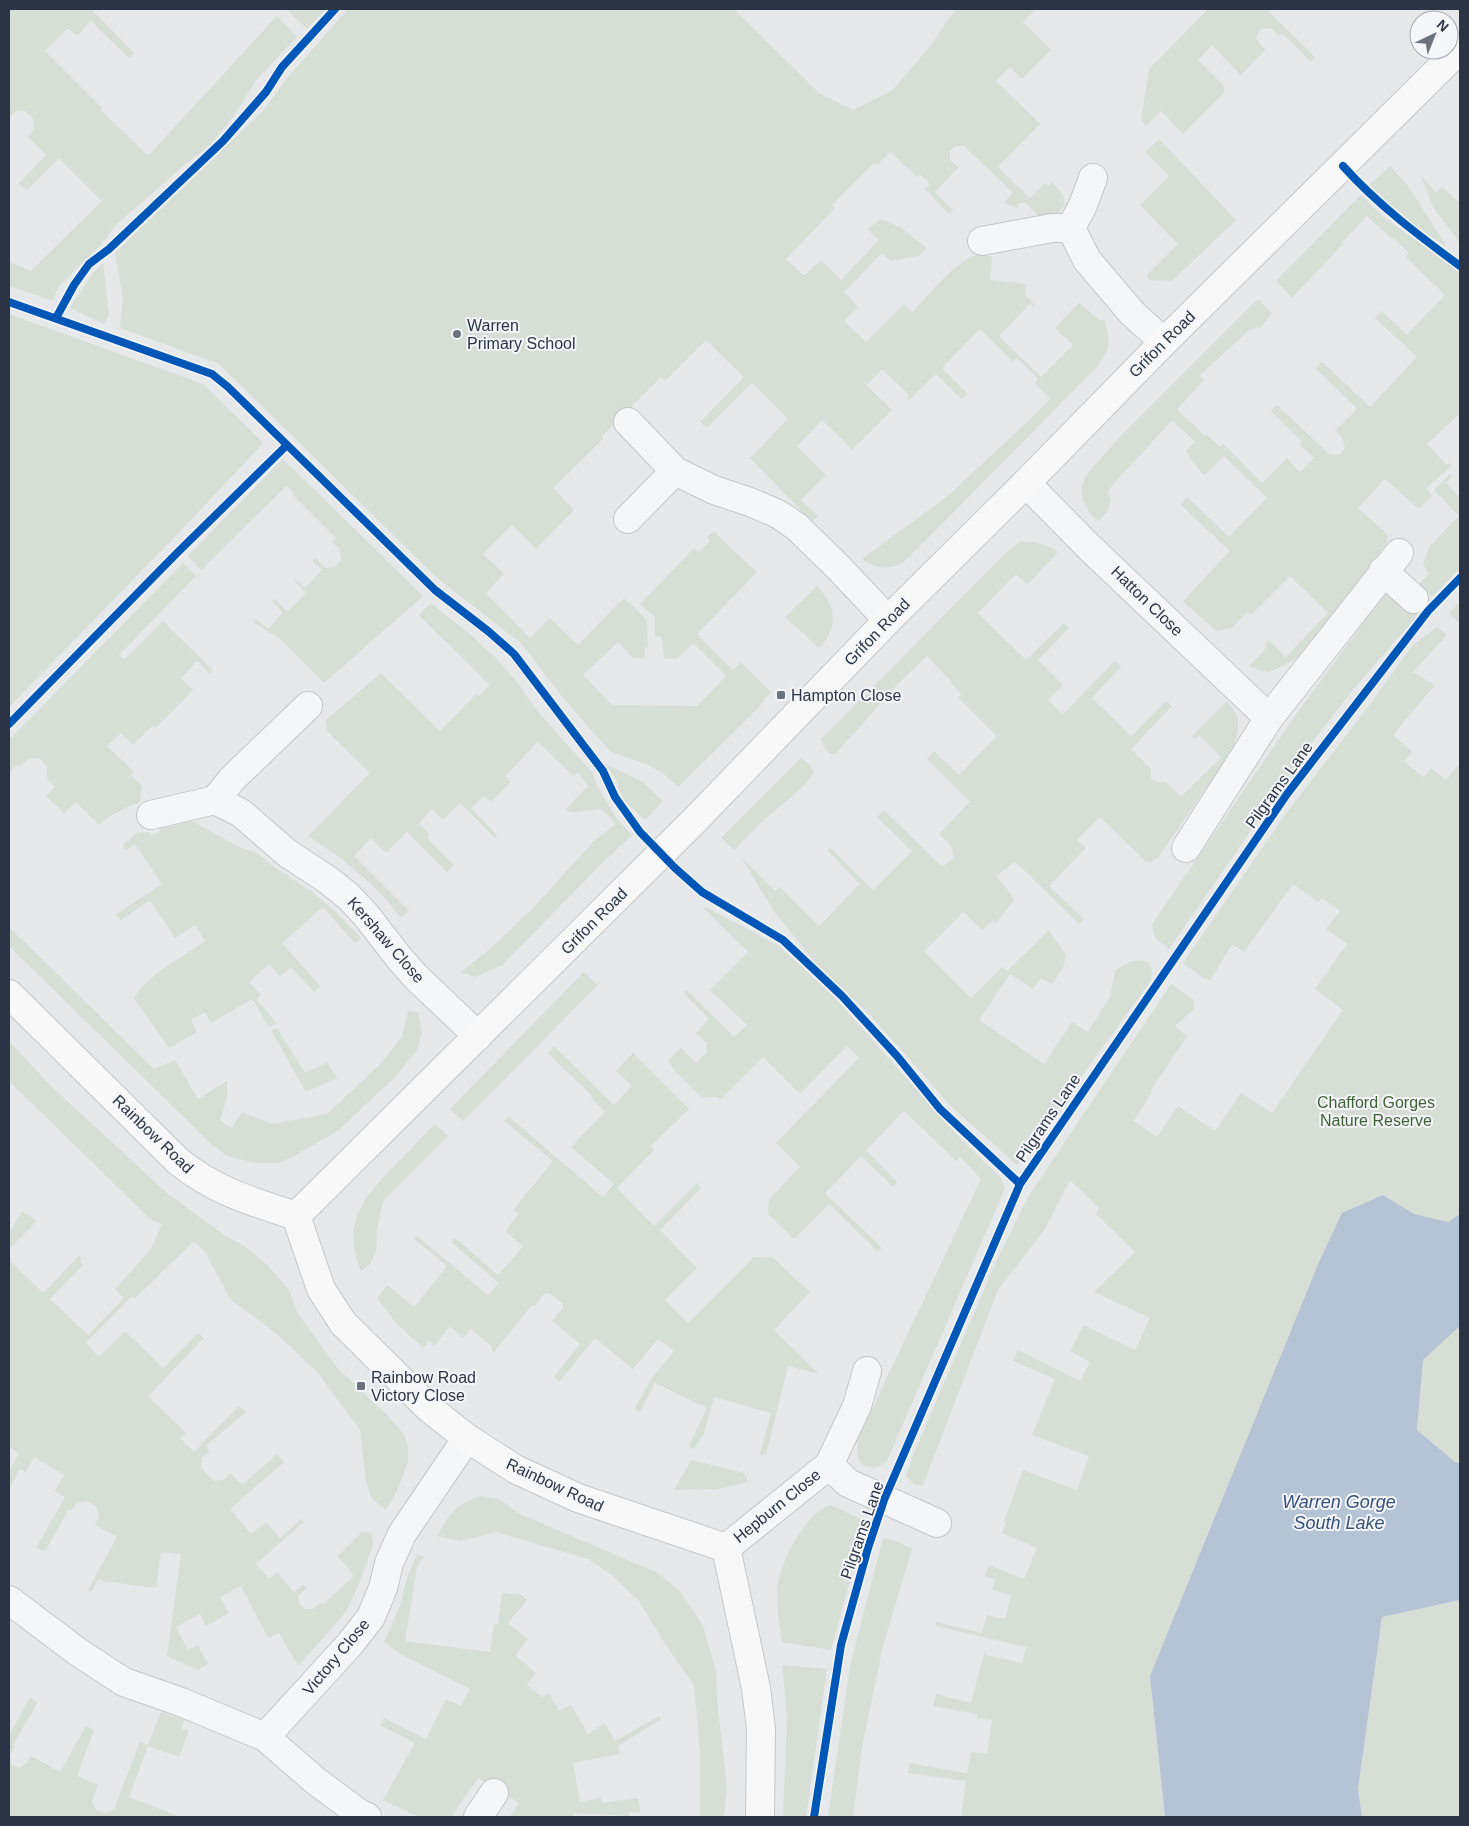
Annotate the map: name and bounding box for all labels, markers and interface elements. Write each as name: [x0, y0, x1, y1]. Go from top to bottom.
north arrow: [1409, 10, 1459, 60]
text: N: [1434, 16, 1452, 35]
street label: Grifon Road: [1125, 307, 1199, 381]
place label: Warren Primary School: [467, 317, 575, 352]
marker: Warren Primary School: [451, 328, 463, 340]
street label: Hatton Close: [1108, 563, 1186, 639]
street label: Grifon Road: [841, 595, 913, 669]
place label: Hampton Close: [791, 687, 901, 704]
marker: Hampton Close: [775, 689, 787, 701]
street label: Pilgrams Lane: [1242, 739, 1316, 831]
street label: Grifon Road: [557, 884, 631, 958]
street label: Kershaw Close: [344, 894, 428, 986]
street label: Pilgrams Lane: [1012, 1071, 1084, 1165]
street label: Rainbow Road: [109, 1091, 197, 1177]
park label: Chafford Gorges Nature Reserve: [1317, 1094, 1435, 1129]
place label: Rainbow Road Victory Close: [371, 1369, 476, 1404]
marker: Rainbow Road Victory Close: [355, 1380, 367, 1392]
street label: Rainbow Road: [504, 1455, 606, 1515]
street label: Hepburn Close: [730, 1466, 824, 1546]
street label: Pilgrams Lane: [837, 1479, 887, 1581]
water label: Warren Gorge South Lake: [1282, 1492, 1396, 1533]
street label: Victory Close: [299, 1615, 373, 1698]

